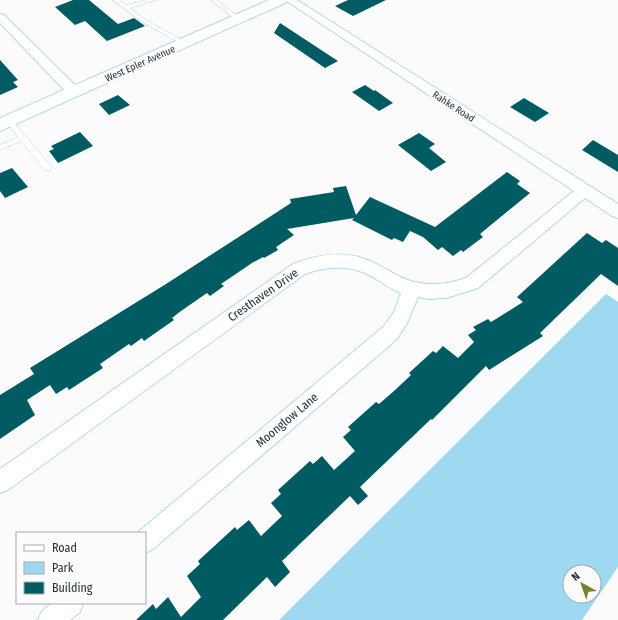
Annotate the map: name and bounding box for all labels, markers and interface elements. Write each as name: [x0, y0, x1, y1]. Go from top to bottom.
street label: West Epler Avenue: [103, 43, 177, 85]
street label: Rahke Road: [430, 89, 477, 125]
street label: Cresthaven Drive: [225, 266, 301, 324]
street label: Moonglow Lane: [253, 390, 321, 450]
legend: [16, 532, 146, 604]
text: Road: [52, 541, 77, 555]
text: Park: [52, 561, 74, 575]
north arrow: [562, 564, 602, 604]
text: N: [569, 570, 583, 584]
text: Building: [52, 581, 93, 595]

